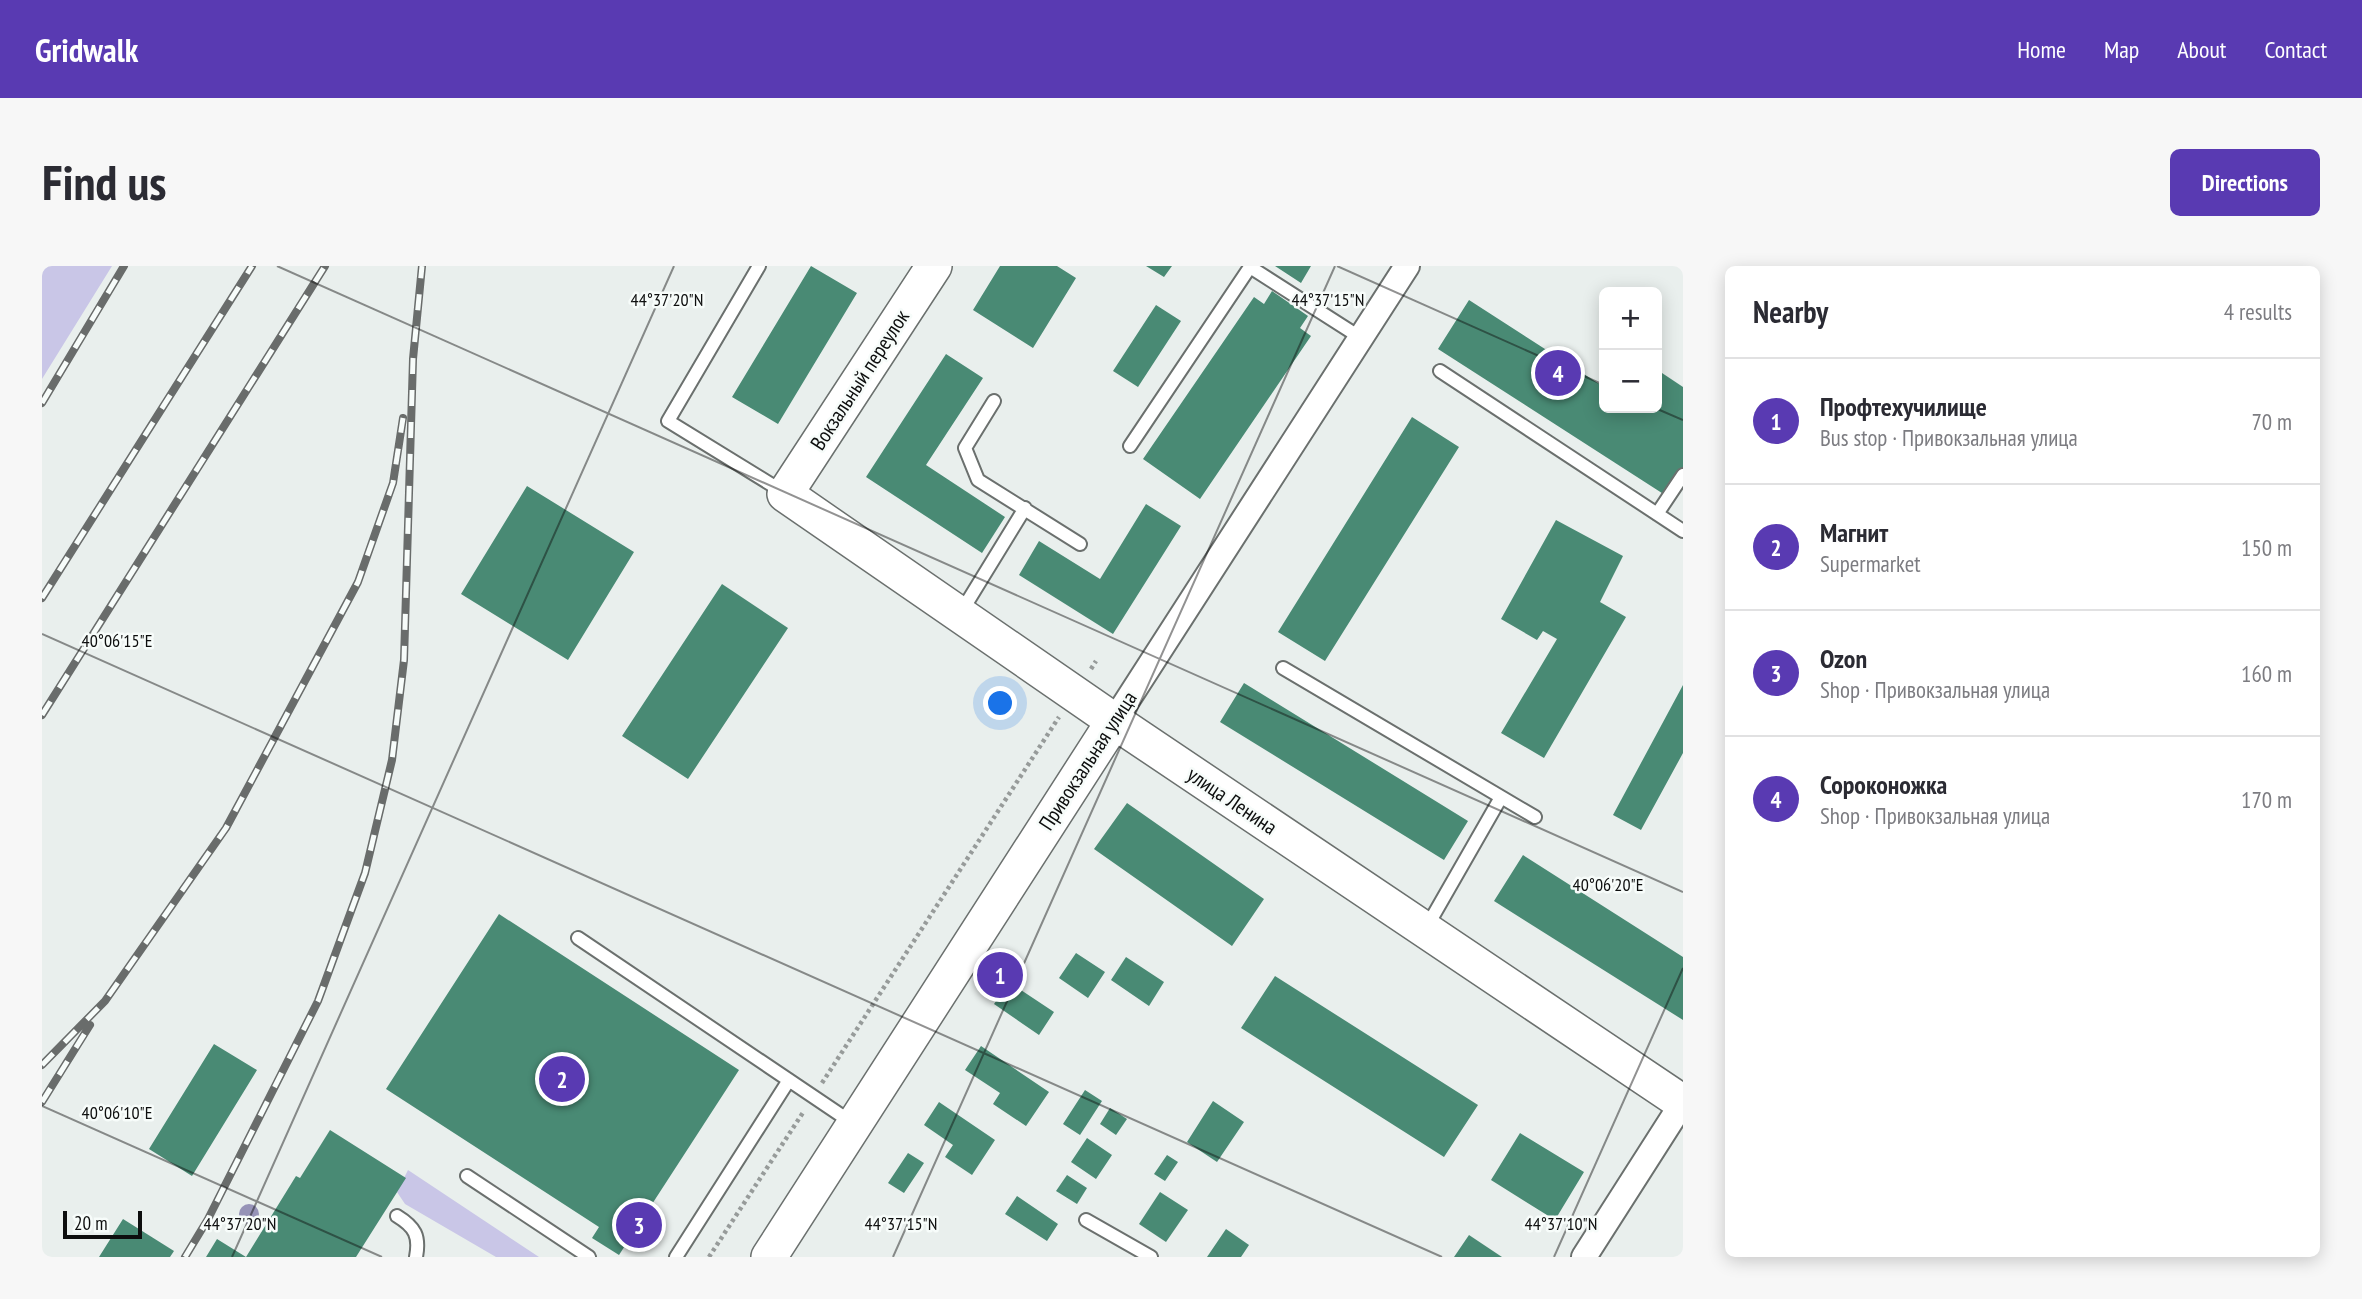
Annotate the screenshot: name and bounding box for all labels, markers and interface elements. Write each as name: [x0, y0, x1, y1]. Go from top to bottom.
text: Gridwalk: [35, 28, 138, 71]
text: Home: [2017, 34, 2066, 65]
text: Map: [2104, 34, 2139, 65]
text: About: [2177, 34, 2226, 65]
text: Contact: [2264, 34, 2327, 65]
button: Directions: [2170, 149, 2320, 216]
text: Find us: [42, 150, 166, 214]
map controls: [1599, 287, 1662, 413]
button: +: [1599, 287, 1662, 350]
text: 44°37'20"N: [631, 288, 703, 311]
text: 44°37'15"N: [1292, 288, 1364, 311]
text: Nearby: [1753, 292, 1828, 331]
text: 4 results: [2224, 297, 2292, 326]
street label: Вокзальный переулок: [804, 304, 915, 455]
pin: 4: [1535, 347, 1581, 399]
button: −: [1599, 350, 1662, 413]
text: Профтехучилище: [1820, 390, 1987, 423]
text: 1: [1771, 407, 1782, 436]
text: 70 m: [2251, 407, 2292, 436]
text: Bus stop · Привокзальная улица: [1820, 423, 2078, 452]
text: Магнит: [1820, 516, 1888, 549]
text: 2: [1771, 533, 1782, 562]
text: 150 m: [2241, 533, 2292, 562]
text: Supermarket: [1820, 549, 1921, 578]
text: 40°06'15"E: [82, 629, 152, 652]
text: Ozon: [1820, 642, 1867, 675]
text: 3: [1771, 659, 1782, 688]
text: 160 m: [2241, 659, 2292, 688]
text: Shop · Привокзальная улица: [1820, 675, 2050, 704]
your location: [983, 686, 1017, 720]
street label: Привокзальная улица: [1033, 686, 1143, 835]
street label: улица Ленина: [1182, 761, 1282, 840]
text: Сороконожка: [1820, 768, 1947, 801]
text: 4: [1771, 785, 1782, 814]
text: 170 m: [2241, 785, 2292, 814]
text: Shop · Привокзальная улица: [1820, 801, 2050, 830]
text: 40°06'20"E: [1573, 873, 1643, 896]
pin: 1: [977, 949, 1023, 1001]
pin: 2: [539, 1053, 585, 1105]
text: 40°06'10"E: [82, 1101, 152, 1124]
pin: 3: [616, 1199, 662, 1251]
scale bar: [63, 1208, 142, 1240]
text: 20 m: [74, 1211, 108, 1235]
text: 44°37'20"N: [204, 1212, 276, 1235]
text: 44°37'15"N: [865, 1212, 937, 1235]
text: 44°37'10"N: [1525, 1212, 1597, 1235]

